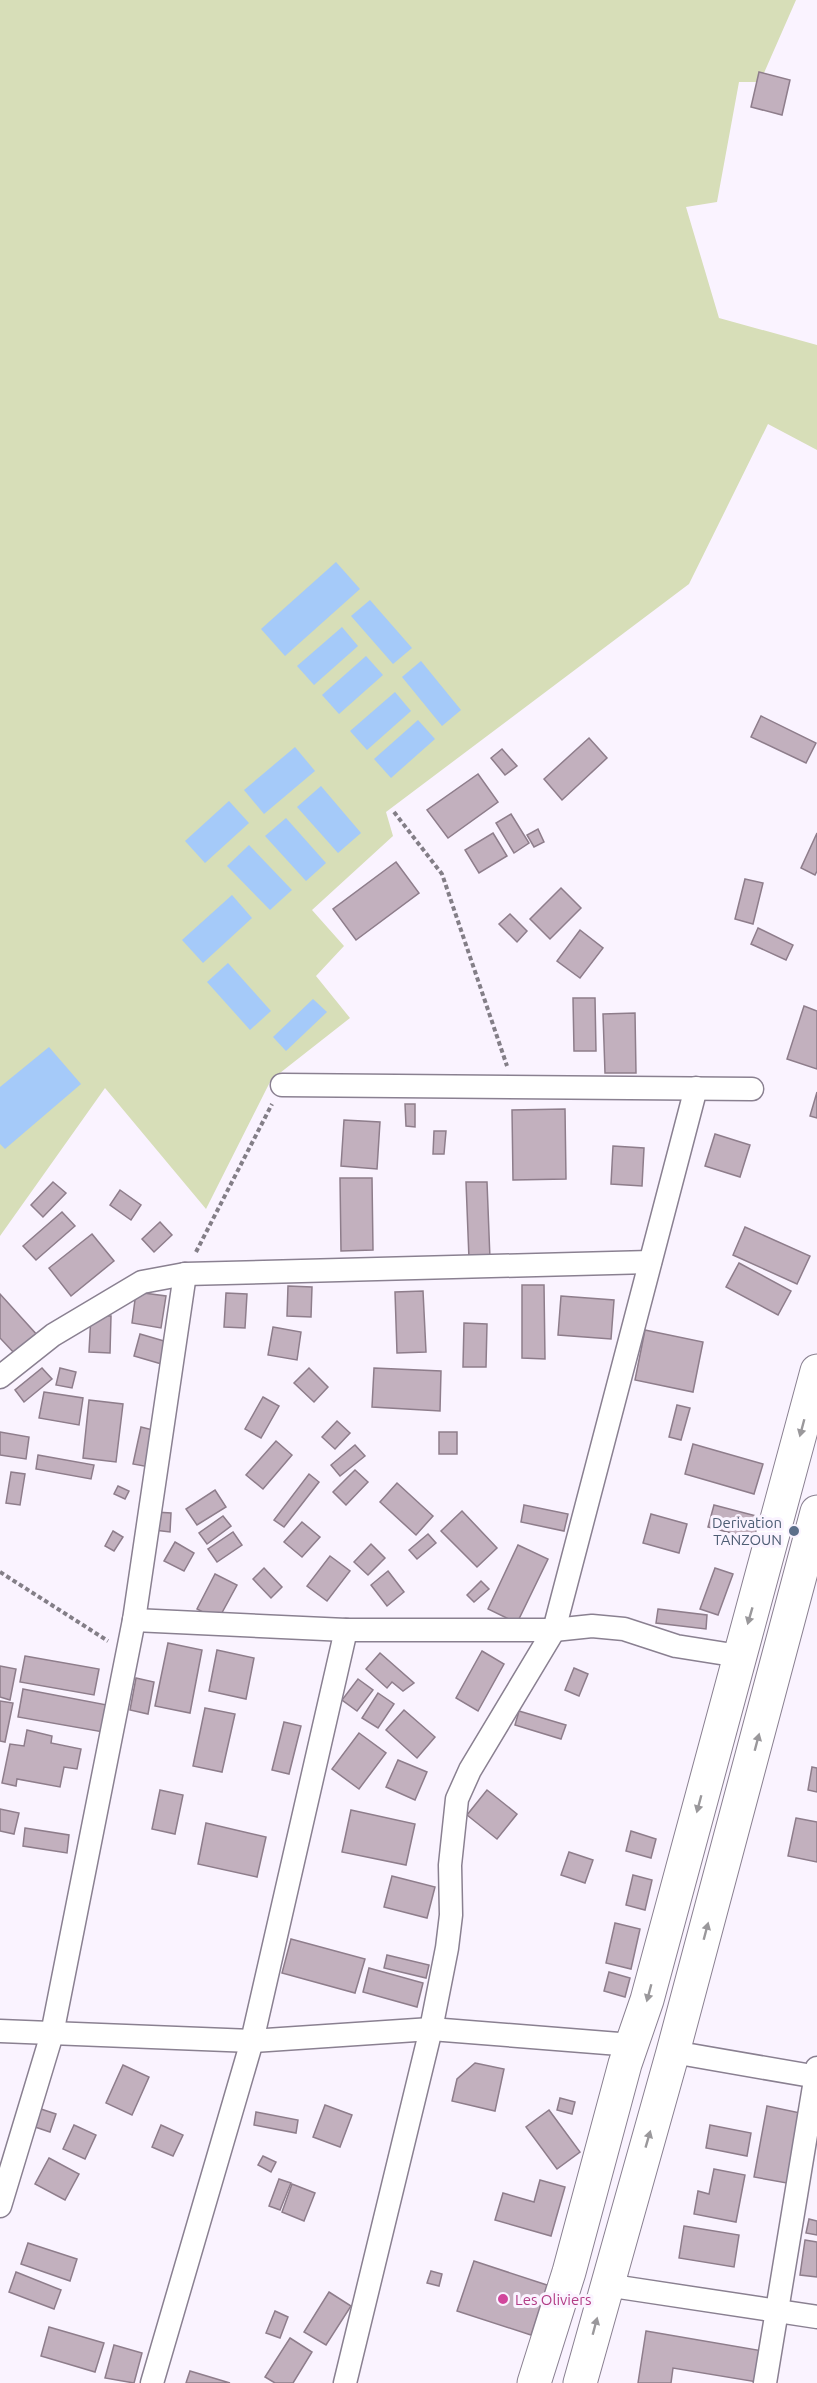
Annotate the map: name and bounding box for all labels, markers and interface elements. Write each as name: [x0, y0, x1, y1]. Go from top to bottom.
one-way arrow: [797, 1419, 807, 1437]
place label: Derivation TANZOUN: [712, 1514, 782, 1548]
marker: Derivation TANZOUN: [787, 1524, 801, 1538]
one-way arrow: [745, 1607, 755, 1625]
one-way arrow: [752, 1733, 762, 1751]
one-way arrow: [694, 1795, 704, 1813]
one-way arrow: [702, 1921, 711, 1939]
one-way arrow: [644, 1984, 653, 2002]
one-way arrow: [644, 2130, 653, 2148]
place label: Les Oliviers: [515, 2291, 592, 2308]
marker: Les Oliviers: [496, 2292, 510, 2306]
one-way arrow: [591, 2317, 601, 2336]

